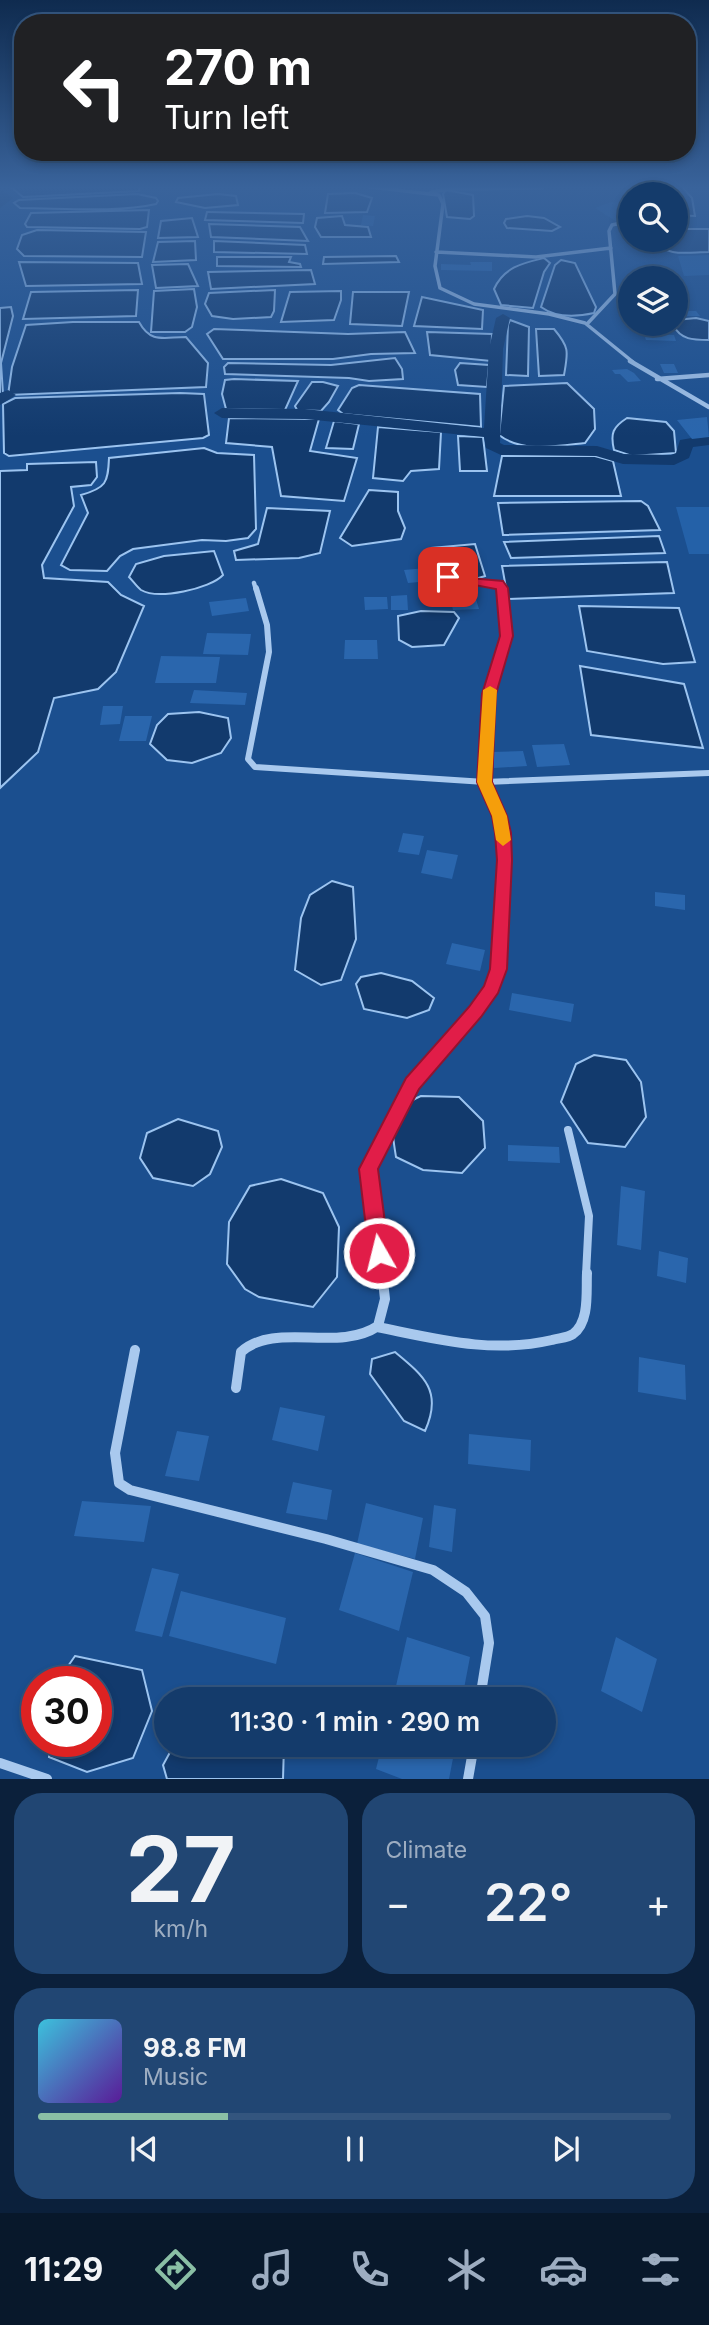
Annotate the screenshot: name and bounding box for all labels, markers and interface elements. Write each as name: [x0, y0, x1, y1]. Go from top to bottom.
text: 270 m: [164, 38, 312, 97]
icon: left: [49, 42, 140, 133]
text: Turn left: [164, 98, 289, 137]
map controls: [618, 182, 688, 336]
button: search: [618, 182, 688, 252]
button: layers: [618, 266, 688, 336]
pin: [418, 547, 478, 607]
icon: arrive: [429, 558, 467, 596]
position arrow: [342, 1216, 416, 1290]
speed limit sign: 30: [21, 1666, 112, 1757]
text: 11:30 · 1 min · 290 m: [230, 1706, 480, 1737]
text: 27: [126, 1814, 236, 1924]
text: Climate: [386, 1836, 467, 1864]
text: 22°: [484, 1871, 573, 1934]
text: −: [386, 1880, 411, 1926]
text: +: [646, 1880, 671, 1926]
text: km/h: [153, 1915, 208, 1943]
text: 98.8 FM: [143, 2032, 247, 2063]
text: Music: [143, 2063, 208, 2091]
icon: previous: [125, 2130, 163, 2168]
icon: pause: [336, 2130, 374, 2168]
icon: next: [547, 2130, 585, 2168]
icon: directions: [151, 2245, 200, 2294]
icon: music: [248, 2245, 297, 2294]
icon: phone: [345, 2245, 394, 2294]
icon: climate: [442, 2245, 491, 2294]
icon: car: [539, 2245, 588, 2294]
icon: filters: [636, 2245, 685, 2294]
text: 11:29: [24, 2250, 103, 2289]

